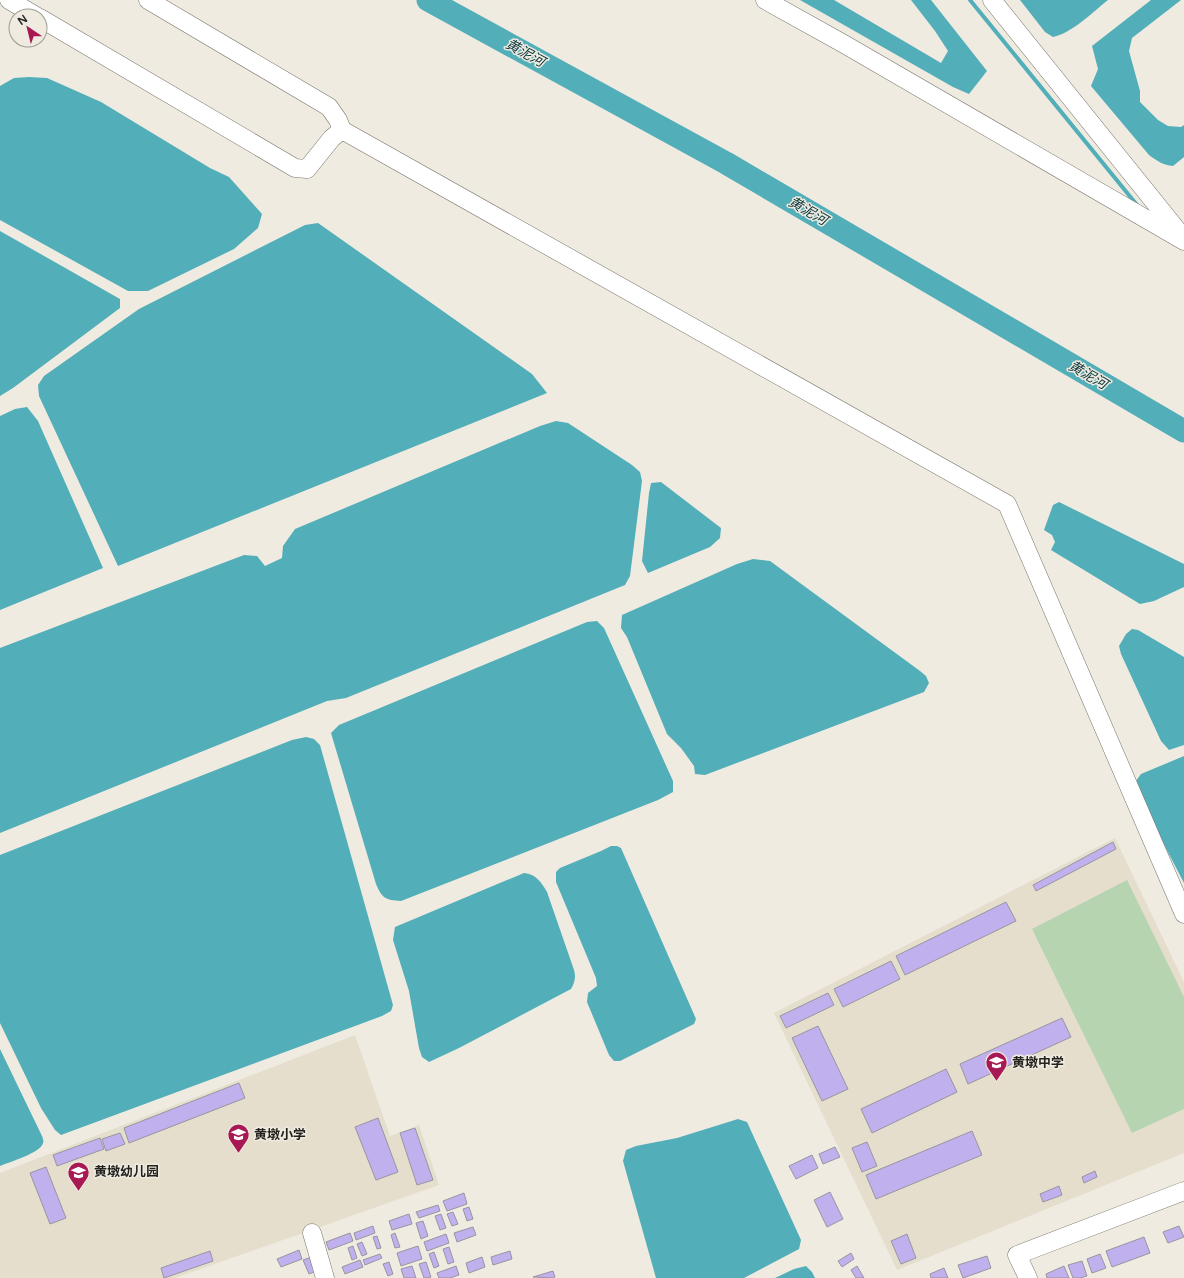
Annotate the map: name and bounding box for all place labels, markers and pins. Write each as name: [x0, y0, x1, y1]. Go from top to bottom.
school or university icon: 黄墩中学: [983, 1050, 1009, 1083]
place label: 黄墩中学: [1012, 1055, 1064, 1071]
school or university icon: 黄墩小学: [225, 1122, 251, 1155]
place label: 黄墩小学: [254, 1127, 306, 1143]
school or university icon: 黄墩幼儿园: [65, 1159, 91, 1192]
place label: 黄墩幼儿园: [94, 1164, 159, 1180]

